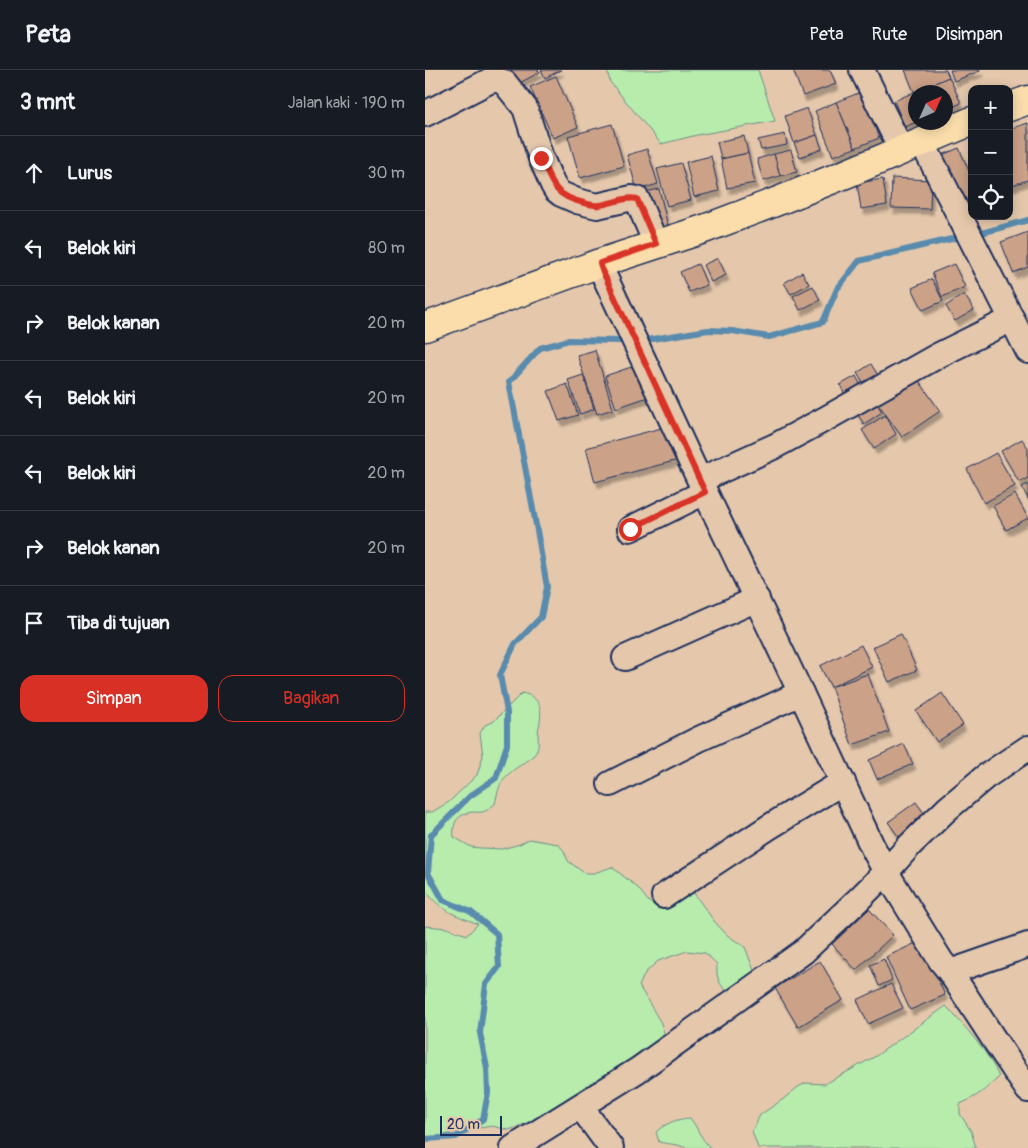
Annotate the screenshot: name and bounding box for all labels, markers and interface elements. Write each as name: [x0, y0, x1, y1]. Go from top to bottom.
text: Peta: [25, 20, 71, 49]
text: Peta: [809, 23, 844, 46]
text: Rute: [872, 23, 907, 46]
text: Disimpan: [935, 23, 1003, 46]
north arrow: [908, 85, 953, 130]
map controls: [968, 85, 1013, 220]
button: +: [968, 85, 1013, 130]
text: 3 mnt: [20, 89, 75, 116]
text: Jalan kaki · 190 m: [288, 93, 405, 113]
button: −: [968, 130, 1013, 175]
route end: [530, 147, 553, 170]
icon: ahead: [20, 159, 48, 187]
text: Lurus: [67, 161, 112, 185]
text: 30 m: [367, 163, 405, 183]
button: locate: [968, 175, 1013, 220]
icon: left: [20, 234, 48, 262]
text: Belok kiri: [67, 236, 135, 260]
text: 80 m: [368, 238, 405, 258]
icon: right: [20, 309, 48, 337]
text: Belok kanan: [67, 311, 160, 335]
text: 20 m: [367, 313, 405, 333]
icon: left: [20, 384, 48, 412]
text: Belok kiri: [67, 386, 135, 410]
text: 20 m: [367, 388, 405, 408]
icon: left: [20, 459, 48, 487]
text: Belok kiri: [67, 461, 135, 485]
text: 20 m: [367, 463, 405, 483]
route start: [619, 518, 642, 541]
icon: right: [20, 534, 48, 562]
text: Belok kanan: [67, 536, 160, 560]
text: 20 m: [367, 538, 405, 558]
icon: arrive: [20, 609, 48, 637]
text: Tiba di tujuan: [67, 611, 170, 635]
button: Simpan: [20, 675, 208, 722]
button: Bagikan: [218, 675, 405, 722]
scale bar: [440, 1113, 503, 1136]
text: 20 m: [447, 1116, 480, 1133]

